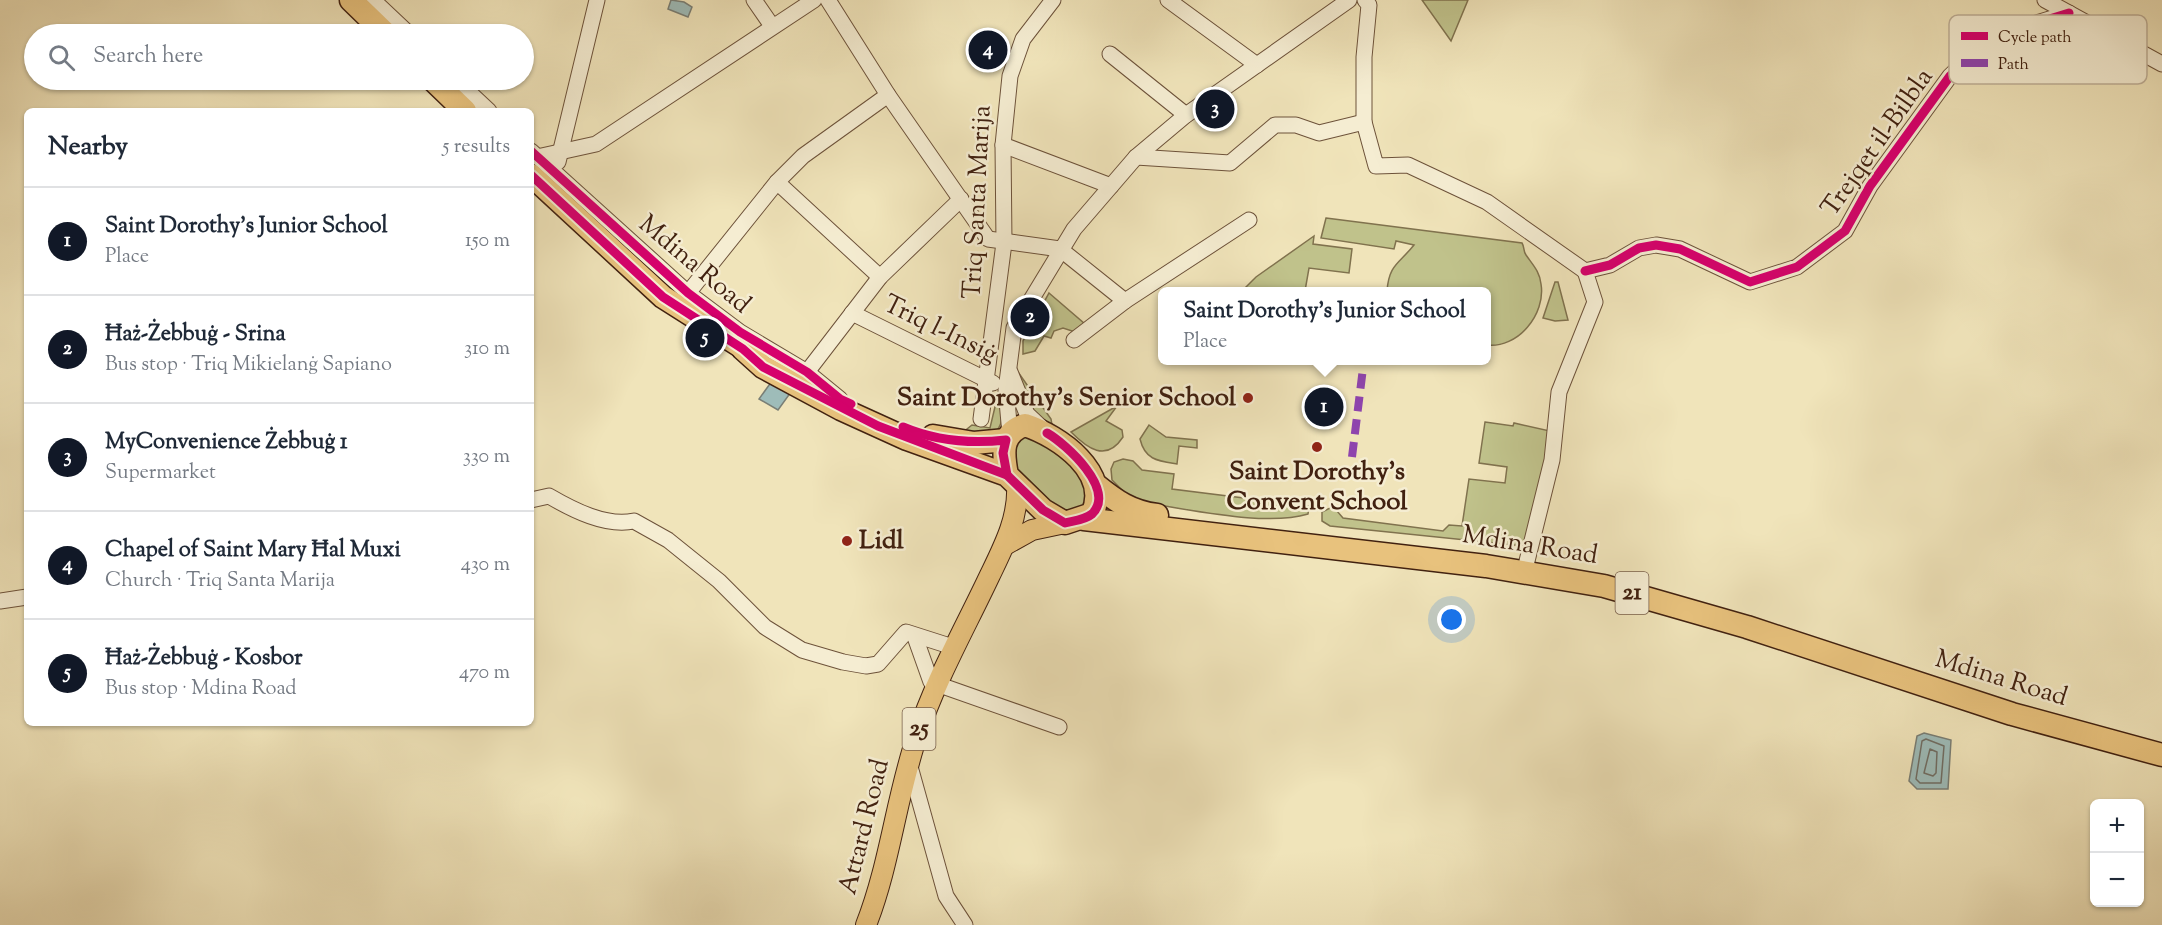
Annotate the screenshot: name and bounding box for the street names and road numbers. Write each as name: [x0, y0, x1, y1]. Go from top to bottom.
street label: Trejqet il-Bilbla: [1813, 61, 1943, 225]
street label: Triq Santa Marija: [954, 104, 1002, 300]
street label: Mdina Road: [630, 207, 759, 323]
street label: Triq l-Insiġ: [877, 286, 1003, 374]
street label: Mdina Road: [1459, 517, 1601, 575]
road number: 21: [1616, 572, 1648, 614]
street label: Mdina Road: [1930, 641, 2072, 717]
road number: 25: [902, 708, 936, 750]
street label: Attard Road: [830, 755, 900, 899]

